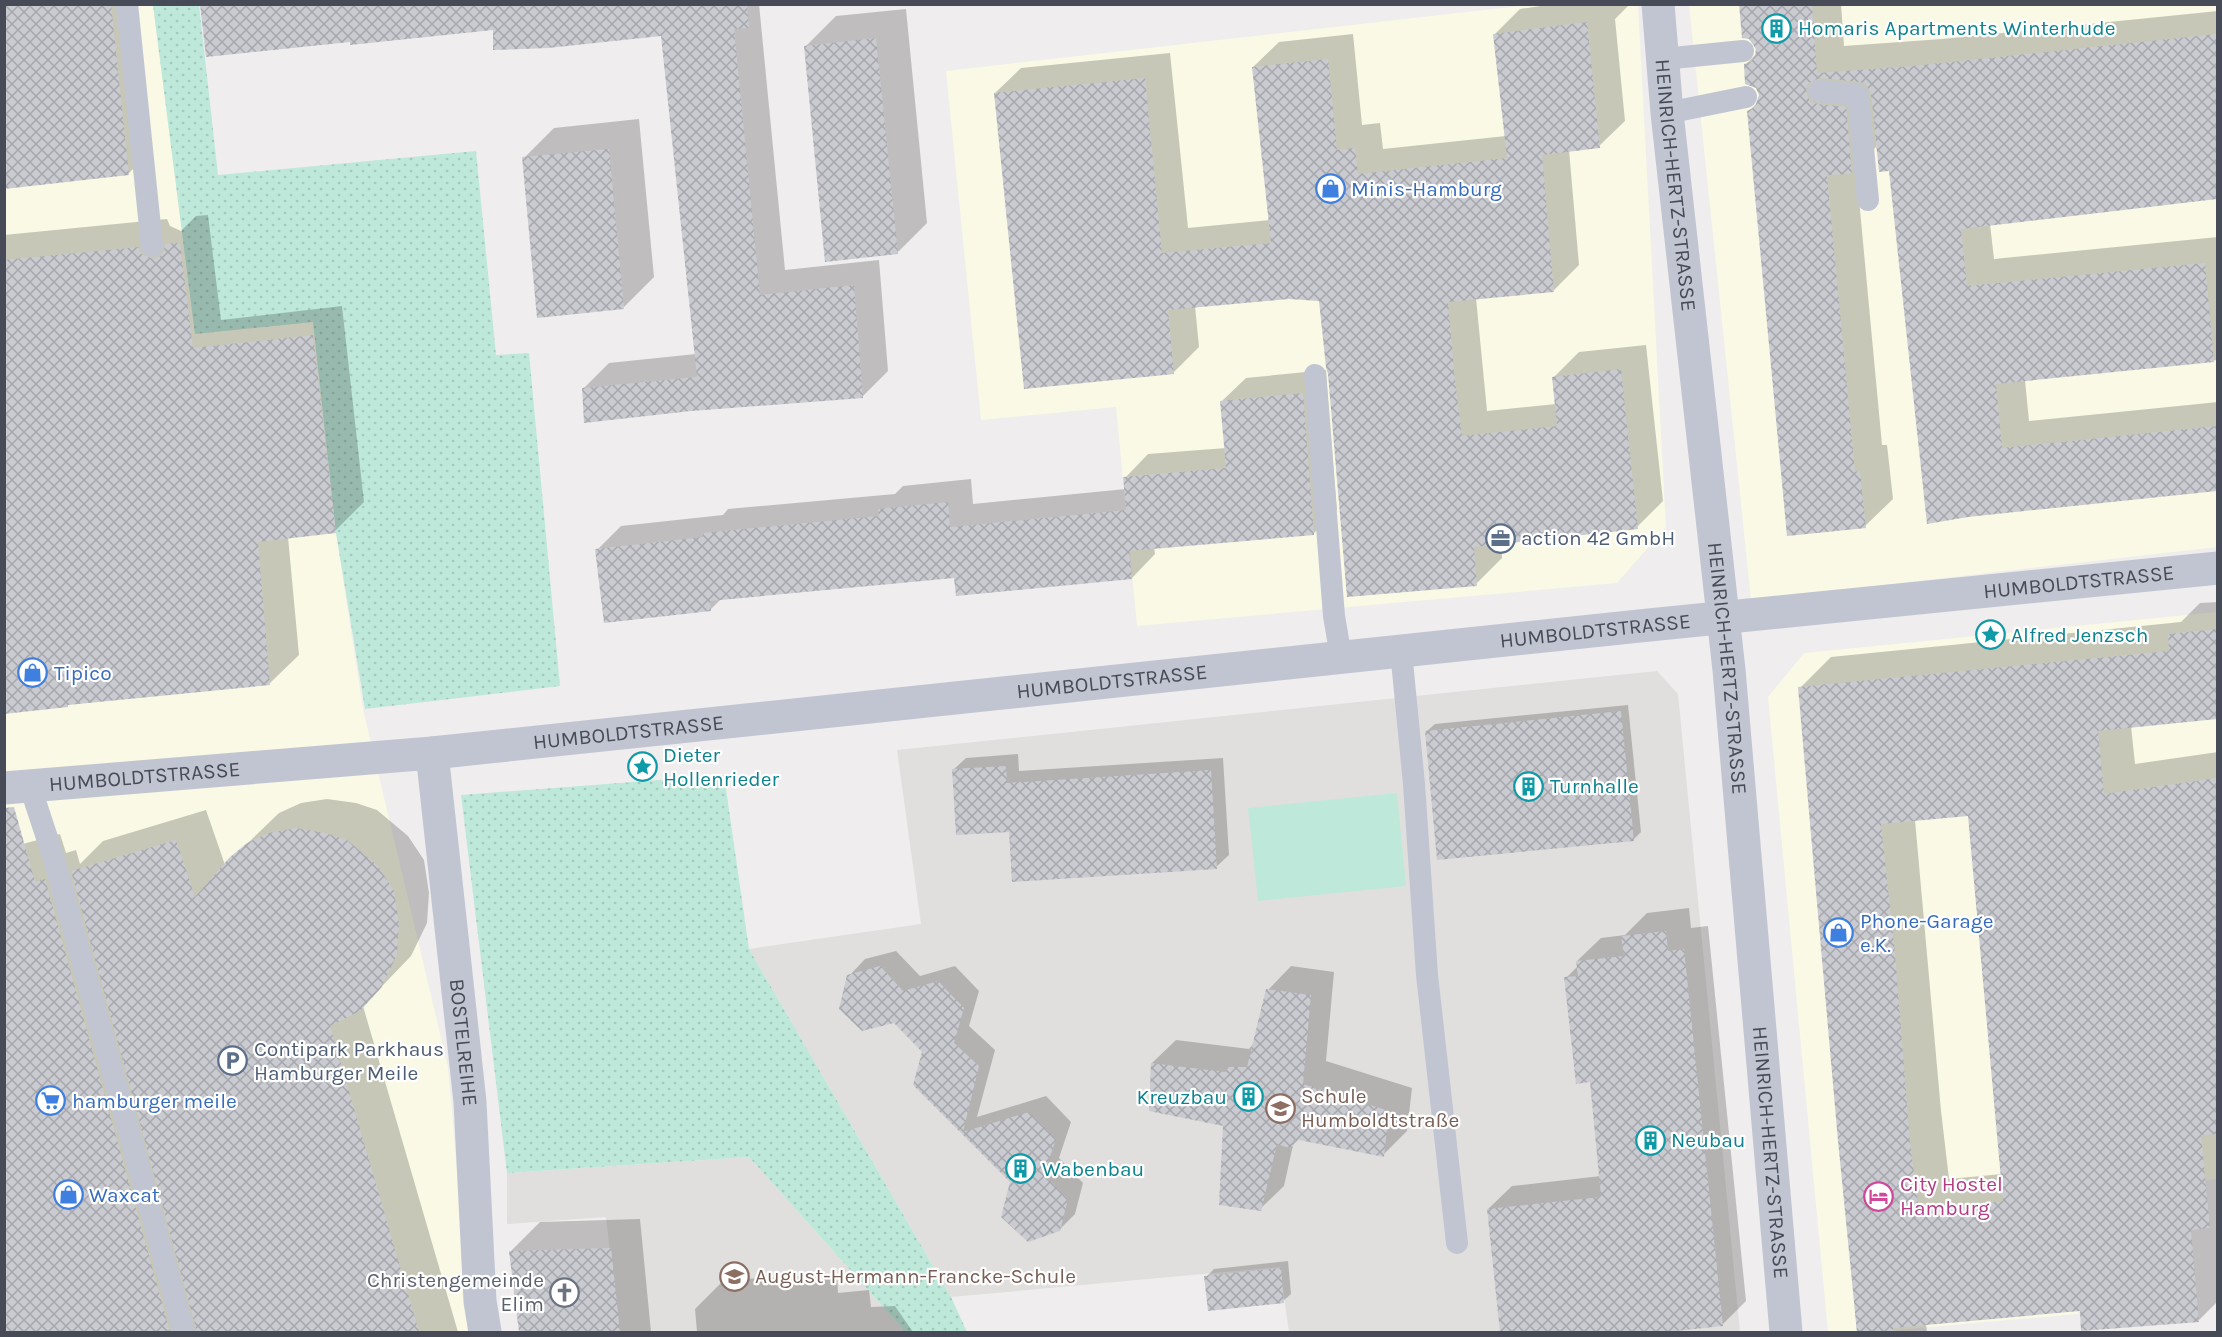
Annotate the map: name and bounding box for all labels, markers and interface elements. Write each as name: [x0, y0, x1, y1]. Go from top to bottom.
building icon: Homaris Apartments Winterhude: [1761, 12, 1793, 44]
place label: Homaris Apartments Winterhude: [1798, 16, 2116, 40]
street label: HEINRICH-HERTZ-STRASSE: [1651, 58, 1701, 312]
shop icon: Minis-Hamburg: [1314, 173, 1346, 205]
place label: Minis-Hamburg: [1351, 177, 1502, 201]
office icon: action 42 GmbH: [1484, 522, 1516, 554]
place label: action 42 GmbH: [1521, 526, 1675, 550]
street label: HEINRICH-HERTZ-STRASSE: [1703, 541, 1752, 796]
street label: HUMBOLDTSTRASSE: [1982, 560, 2175, 603]
street label: HUMBOLDTSTRASSE: [1499, 609, 1692, 653]
place icon: Alfred Jenzsch: [1974, 619, 2006, 651]
place label: Alfred Jenzsch: [2011, 623, 2148, 647]
shop icon: Tipico: [17, 657, 49, 689]
street label: HUMBOLDTSTRASSE: [1015, 660, 1208, 703]
place label: Tipico: [54, 661, 112, 685]
street label: HUMBOLDTSTRASSE: [532, 710, 725, 754]
place label: Dieter Hollenrieder: [663, 743, 780, 791]
place icon: Dieter Hollenrieder: [626, 751, 658, 783]
street label: HUMBOLDTSTRASSE: [48, 757, 241, 796]
building icon: Turnhalle: [1513, 770, 1545, 802]
place label: Turnhalle: [1550, 774, 1639, 798]
place label: Phone-Garage e.K.: [1860, 909, 1993, 957]
shop icon: Phone-Garage e.K.: [1823, 917, 1855, 949]
street label: BOSTELREIHE: [445, 977, 482, 1107]
street label: HEINRICH-HERTZ-STRASSE: [1748, 1025, 1793, 1280]
place label: Contipark Parkhaus Hamburger Meile: [254, 1037, 444, 1085]
parking icon: Contipark Parkhaus Hamburger Meile: [217, 1045, 249, 1077]
building icon: Kreuzbau: [1232, 1081, 1264, 1113]
place label: Schule Humboldtstraße: [1301, 1084, 1459, 1132]
supermarket icon: hamburger meile: [35, 1085, 67, 1117]
place label: Kreuzbau: [1136, 1085, 1227, 1109]
place label: hamburger meile: [72, 1089, 237, 1113]
school or university icon: Schule Humboldtstraße: [1264, 1092, 1296, 1124]
building icon: Neubau: [1634, 1124, 1666, 1156]
place label: Neubau: [1671, 1128, 1746, 1152]
building icon: Wabenbau: [1005, 1153, 1037, 1185]
place label: Wabenbau: [1042, 1157, 1144, 1181]
place label: City Hostel Hamburg: [1900, 1172, 2003, 1220]
shop icon: Waxcat: [52, 1179, 84, 1211]
hotel icon: City Hostel Hamburg: [1863, 1180, 1895, 1212]
place label: Waxcat: [89, 1183, 160, 1207]
school or university icon: August-Hermann-Francke-Schule: [718, 1260, 750, 1292]
place label: August-Hermann-Francke-Schule: [755, 1264, 1076, 1288]
place label: Christengemeinde Elim: [367, 1268, 544, 1316]
church icon: Christengemeinde Elim: [549, 1276, 581, 1308]

